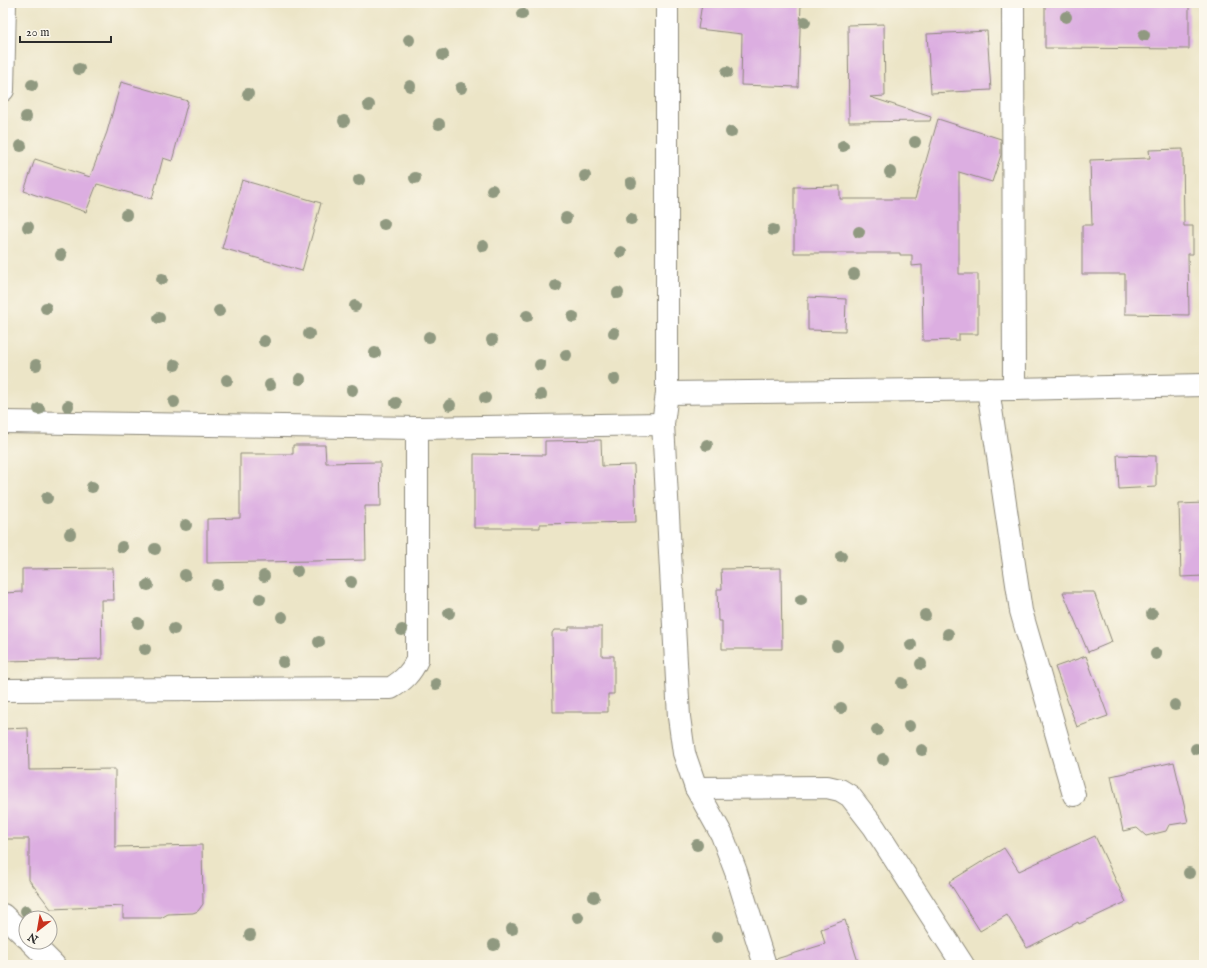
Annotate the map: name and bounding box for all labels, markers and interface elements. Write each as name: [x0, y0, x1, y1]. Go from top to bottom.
scale bar: [20, 18, 111, 44]
text: 20 m: [26, 25, 49, 40]
north arrow: [18, 910, 58, 950]
text: N: [25, 929, 42, 947]

